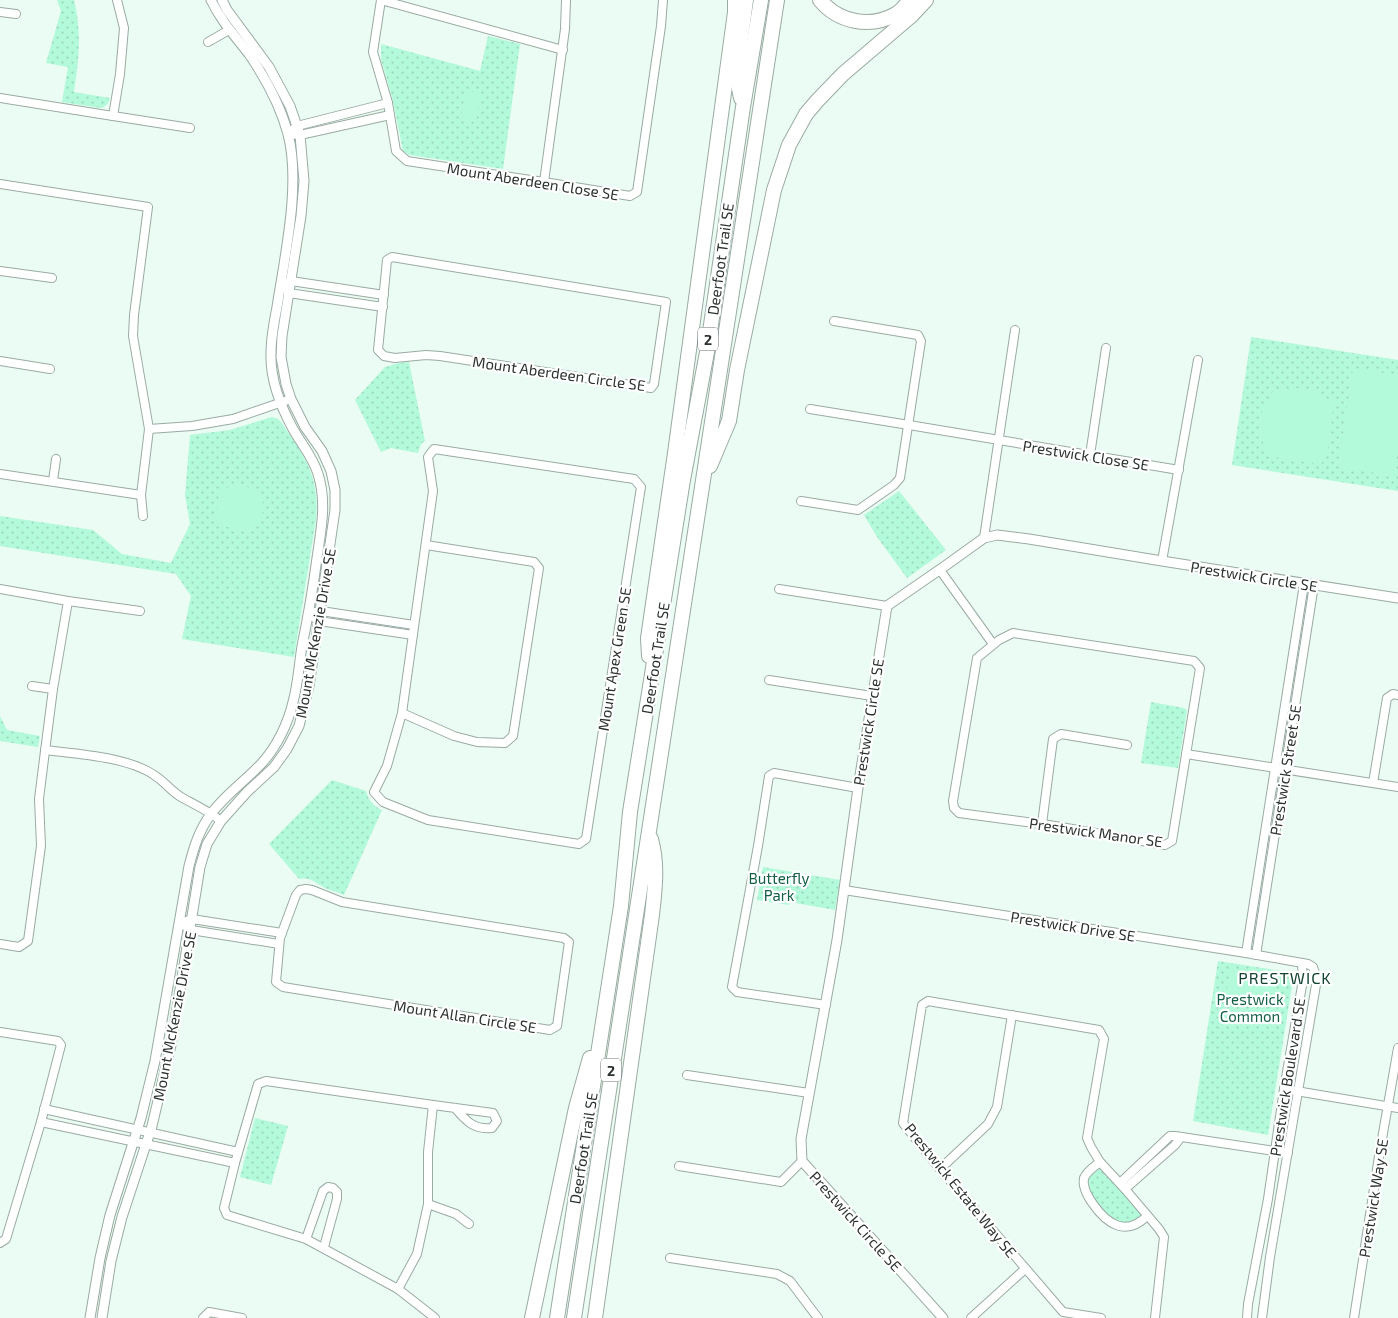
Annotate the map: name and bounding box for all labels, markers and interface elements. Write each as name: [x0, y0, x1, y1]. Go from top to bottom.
street label: Mount Aberdeen Close SE: [446, 159, 620, 203]
street label: Deerfoot Trail SE: [703, 202, 737, 316]
road number: 2: [698, 328, 718, 350]
street label: Mount Aberdeen Circle SE: [471, 352, 647, 394]
street label: Prestwick Close SE: [1022, 436, 1150, 474]
street label: Mount McKenzie Drive SE: [291, 547, 339, 719]
street label: Prestwick Circle SE: [1189, 557, 1319, 595]
street label: Mount Apex Green SE: [594, 586, 634, 732]
street label: Deerfoot Trail SE: [637, 601, 673, 715]
street label: Prestwick Circle SE: [849, 657, 887, 787]
street label: Prestwick Street SE: [1266, 703, 1304, 837]
street label: Prestwick Manor SE: [1028, 814, 1164, 850]
park label: Butterfly Park: [749, 869, 810, 904]
street label: Prestwick Drive SE: [1009, 907, 1137, 945]
street label: Mount McKenzie Drive SE: [149, 930, 199, 1102]
district label: PRESTWICK: [1238, 968, 1332, 987]
park label: Prestwick Common: [1216, 990, 1284, 1025]
street label: Mount Allan Circle SE: [392, 996, 538, 1036]
street label: Prestwick Boulevard SE: [1266, 997, 1308, 1157]
road number: 2: [601, 1058, 621, 1082]
street label: Deerfoot Trail SE: [565, 1091, 601, 1205]
street label: Prestwick Estate Way SE: [901, 1119, 1021, 1261]
street label: Prestwick Way SE: [1355, 1137, 1391, 1259]
street label: Prestwick Circle SE: [806, 1167, 906, 1275]

